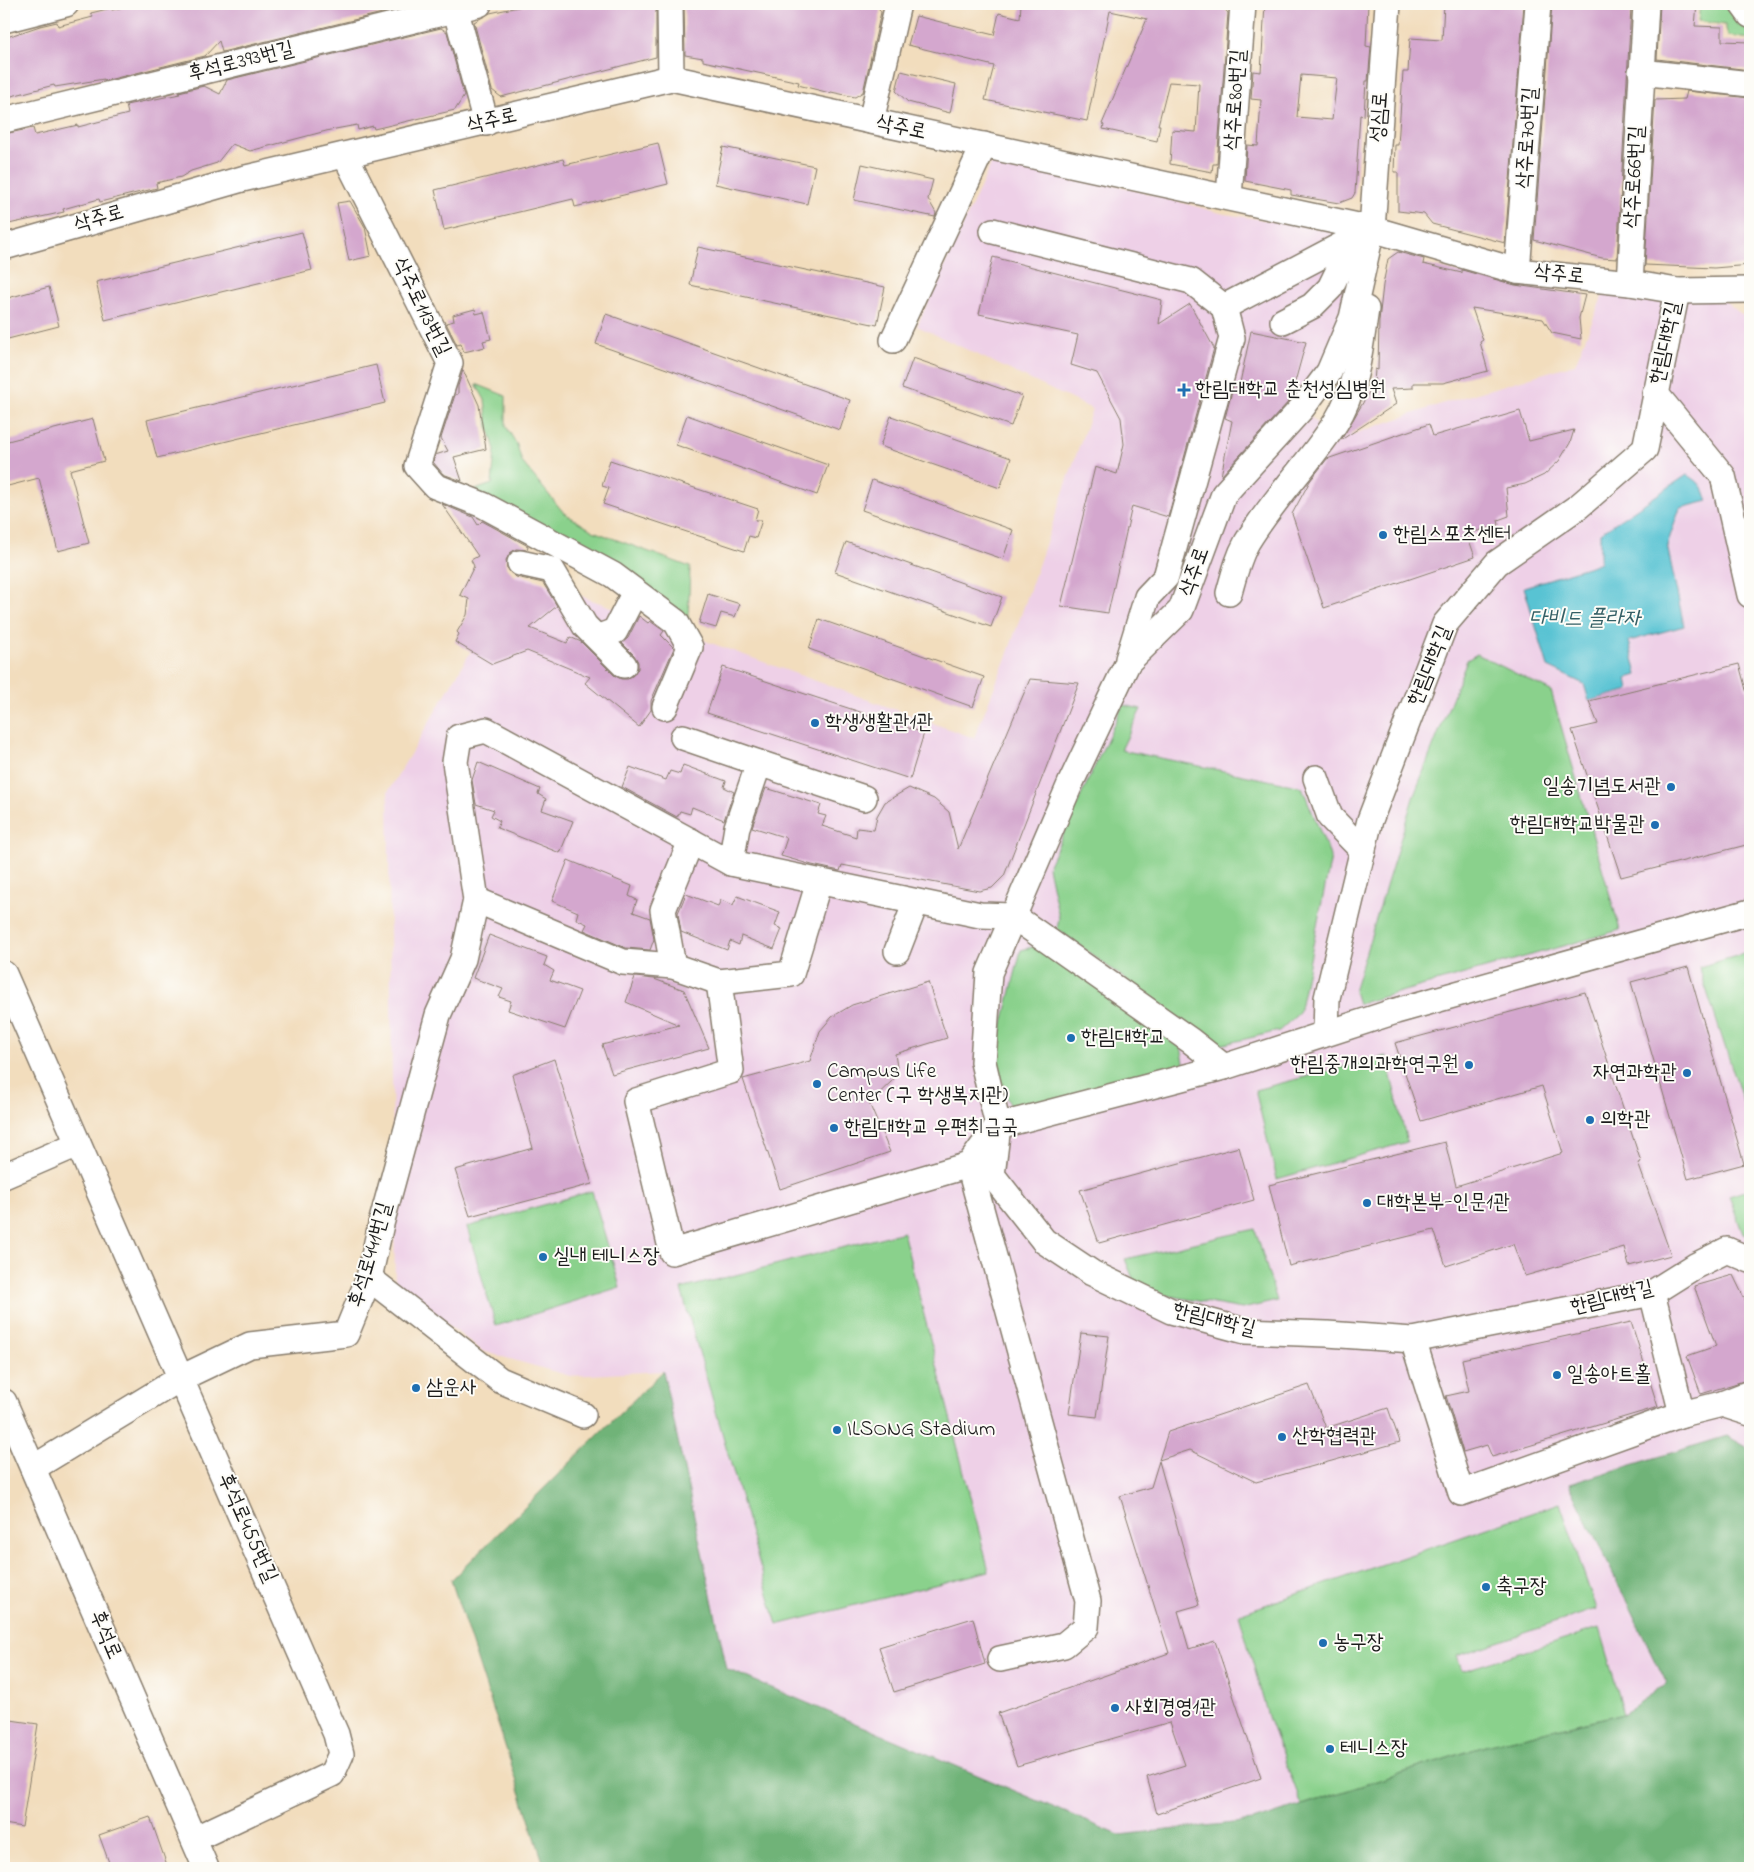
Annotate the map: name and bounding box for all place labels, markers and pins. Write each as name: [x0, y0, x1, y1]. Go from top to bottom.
place label: 한림대학교 춘천성심병원: [1195, 375, 1386, 405]
marker: 한림대학교 춘천성심병원: [1177, 383, 1191, 397]
place label: 한림스포츠센터: [1393, 520, 1511, 550]
marker: 한림스포츠센터: [1377, 529, 1389, 541]
place label: 학생생활관1관: [825, 708, 933, 738]
marker: 학생생활관1관: [809, 717, 821, 729]
place label: 일송기념도서관: [1543, 772, 1661, 802]
marker: 일송기념도서관: [1665, 781, 1677, 793]
place label: 한림대학교박물관: [1510, 810, 1645, 840]
marker: 한림대학교박물관: [1649, 819, 1661, 831]
place label: 한림대학교: [1081, 1023, 1166, 1053]
marker: 한림대학교: [1065, 1032, 1077, 1044]
place label: 한림중개의과학연구원: [1290, 1050, 1459, 1080]
place label: Campus Life Center (구 학생복지관): [827, 1057, 1008, 1111]
place label: 자연과학관: [1593, 1058, 1677, 1088]
marker: 한림중개의과학연구원: [1463, 1059, 1475, 1071]
marker: 자연과학관: [1681, 1067, 1693, 1079]
marker: Campus Life Center (구 학생복지관): [811, 1078, 823, 1090]
place label: 의학관: [1600, 1105, 1651, 1135]
place label: 한림대학교 우편취급국: [844, 1113, 1018, 1143]
marker: 의학관: [1584, 1114, 1596, 1126]
marker: 한림대학교 우편취급국: [828, 1122, 840, 1134]
place label: 대학본부-인문1관: [1377, 1188, 1510, 1218]
marker: 대학본부-인문1관: [1361, 1197, 1373, 1209]
place label: 실내 테니스장: [553, 1242, 660, 1272]
marker: 실내 테니스장: [537, 1251, 549, 1263]
place label: 일송아트홀: [1567, 1360, 1652, 1390]
marker: 일송아트홀: [1551, 1369, 1563, 1381]
place label: 삼운사: [426, 1373, 477, 1403]
marker: 삼운사: [410, 1382, 422, 1394]
place label: ILSONG Stadium: [847, 1415, 995, 1445]
place label: 산학협력관: [1292, 1422, 1377, 1452]
marker: ILSONG Stadium: [831, 1424, 843, 1436]
marker: 산학협력관: [1276, 1431, 1288, 1443]
place label: 축구장: [1496, 1572, 1547, 1602]
marker: 축구장: [1480, 1581, 1492, 1593]
place label: 농구장: [1333, 1628, 1384, 1658]
marker: 농구장: [1317, 1637, 1329, 1649]
place label: 사회경영1관: [1125, 1693, 1216, 1723]
marker: 사회경영1관: [1109, 1702, 1121, 1714]
place label: 테니스장: [1340, 1734, 1408, 1764]
marker: 테니스장: [1324, 1743, 1336, 1755]

